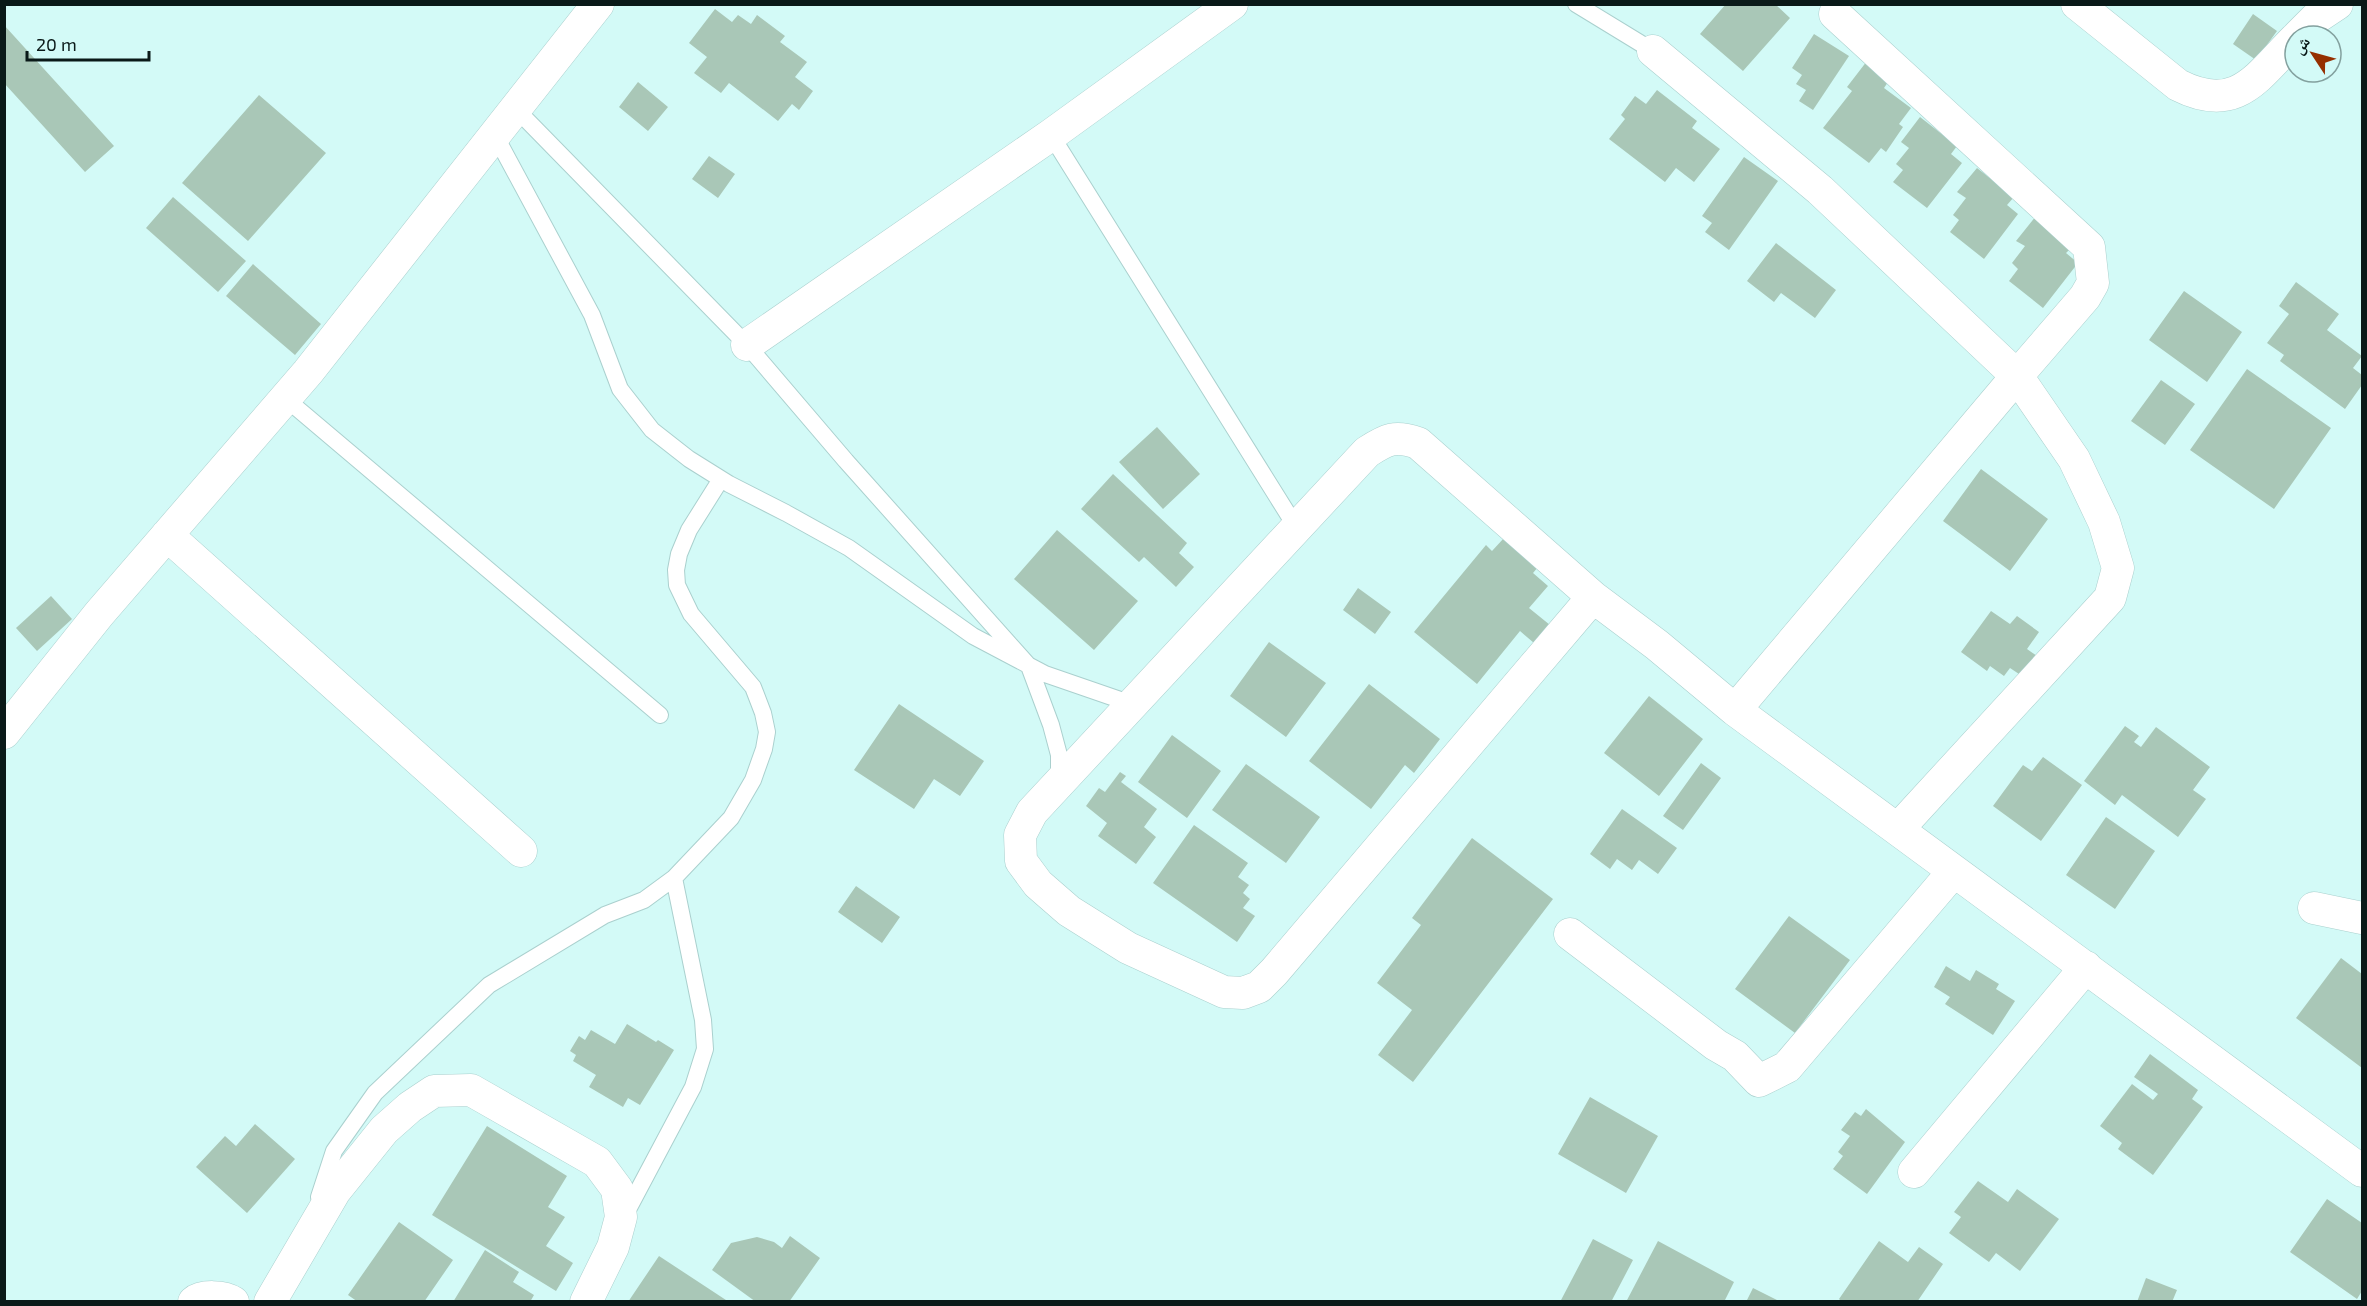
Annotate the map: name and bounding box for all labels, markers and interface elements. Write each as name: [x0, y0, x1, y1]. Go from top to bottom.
scale bar: [27, 24, 148, 62]
north arrow: [2283, 24, 2343, 84]
text: ش: [2288, 32, 2314, 58]
text: 20 m: [36, 33, 77, 55]

